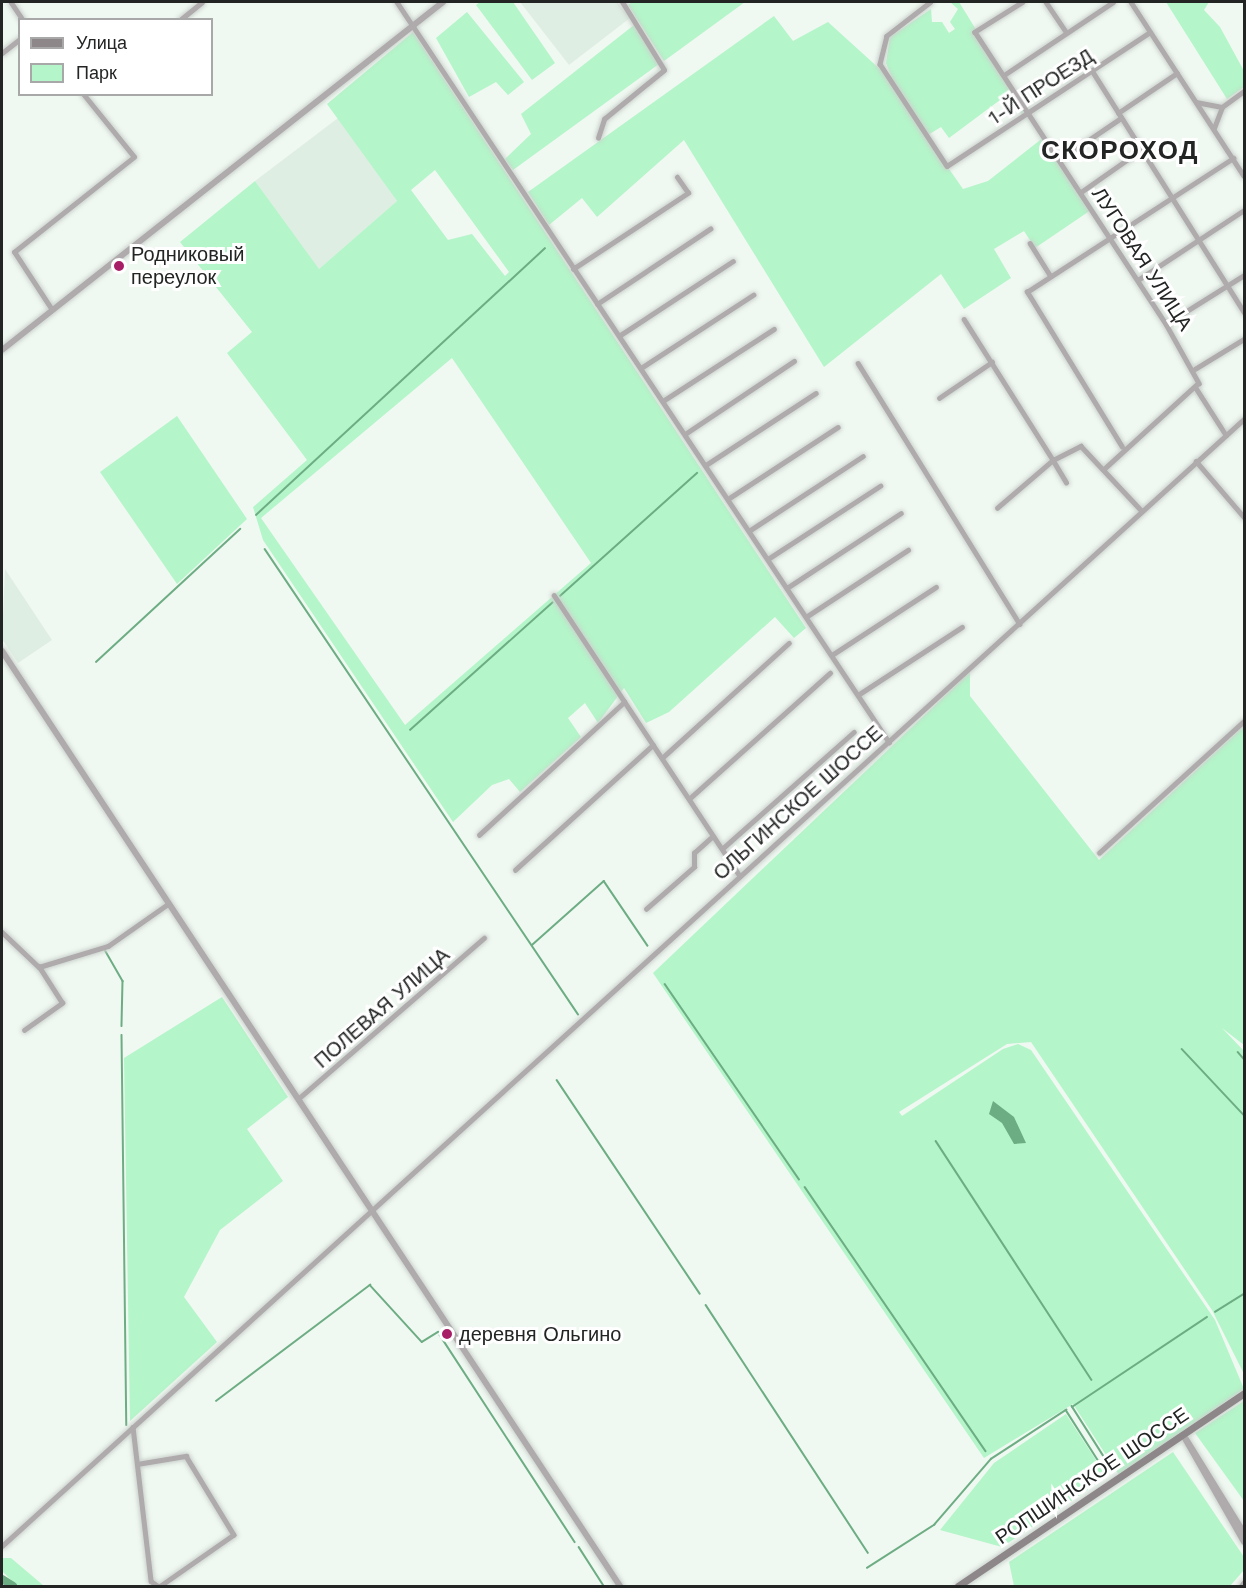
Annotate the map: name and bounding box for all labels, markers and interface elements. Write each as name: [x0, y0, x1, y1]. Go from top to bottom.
legend: [18, 18, 213, 96]
text: Улица: [76, 32, 127, 53]
street label: 1-Й ПРОЕЗД: [984, 44, 1098, 130]
text: Парк: [76, 62, 117, 83]
district label: СКОРОХОД: [1041, 135, 1199, 167]
street label: ЛУГОВАЯ УЛИЦА: [1087, 183, 1197, 335]
place label: Родниковый переулок: [131, 243, 244, 290]
marker: Родниковый переулок: [112, 259, 126, 273]
street label: ОЛЬГИНСКОЕ ШОССЕ: [709, 721, 887, 885]
street label: ПОЛЕВАЯ УЛИЦА: [310, 943, 454, 1073]
place label: деревня Ольгино: [459, 1322, 621, 1346]
marker: деревня Ольгино: [440, 1327, 454, 1341]
street label: РОПШИНСКОЕ ШОССЕ: [991, 1402, 1193, 1550]

